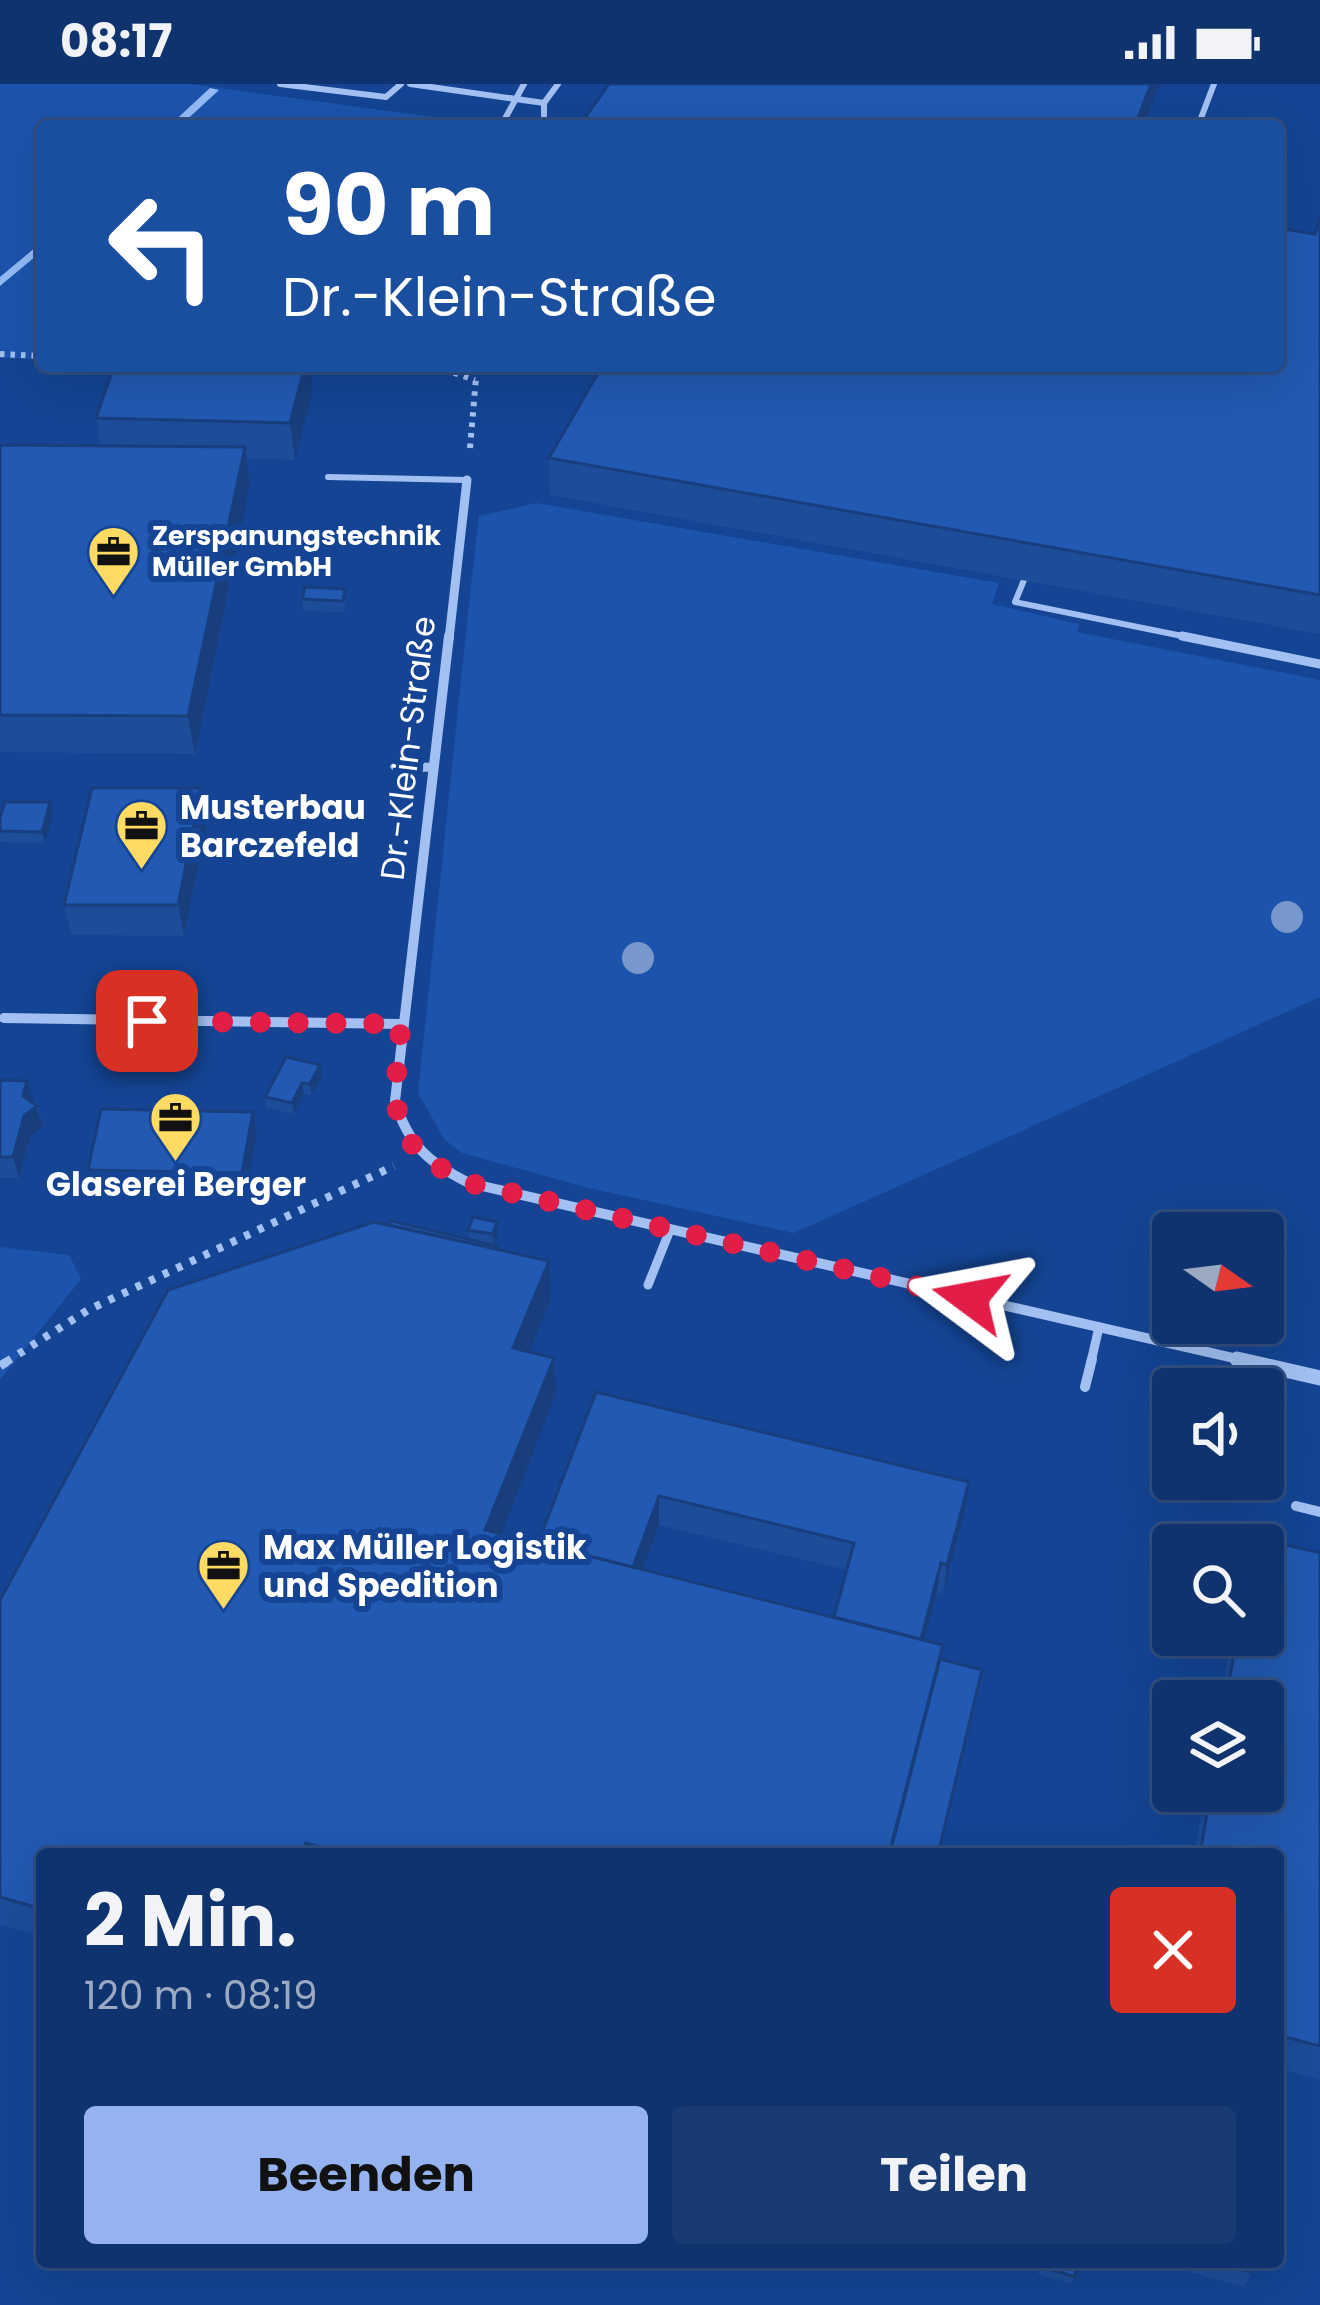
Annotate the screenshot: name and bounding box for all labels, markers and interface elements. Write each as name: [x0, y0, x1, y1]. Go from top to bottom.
text: 08:17: [60, 10, 172, 73]
text: 90 m: [282, 147, 495, 264]
icon: left: [84, 168, 240, 324]
text: Dr.-Klein-Straße: [282, 259, 716, 335]
place label: Zerspanungstechnik Müller GmbH: [152, 517, 441, 585]
office icon: Zerspanungstechnik Müller GmbH: [85, 523, 141, 597]
street label: Dr.-Klein-Straße: [368, 613, 448, 883]
place label: Musterbau Barczefeld: [180, 784, 366, 869]
office icon: Musterbau Barczefeld: [113, 798, 169, 872]
pin: [96, 970, 198, 1072]
icon: arrive: [114, 988, 180, 1054]
office icon: Glaserei Berger: [148, 1089, 204, 1163]
place label: Glaserei Berger: [46, 1161, 306, 1208]
north arrow: [1152, 1212, 1284, 1344]
map controls: [1152, 1212, 1284, 1812]
position arrow: [907, 1235, 1033, 1361]
button: sound: [1152, 1368, 1284, 1500]
place label: Max Müller Logistik und Spedition: [263, 1524, 587, 1609]
button: search: [1152, 1524, 1284, 1656]
office icon: Max Müller Logistik und Spedition: [196, 1538, 252, 1612]
button: layers: [1152, 1680, 1284, 1812]
text: 2 Min.: [84, 1870, 297, 1971]
button: close: [1110, 1887, 1236, 2013]
text: 120 m · 08:19: [84, 1968, 318, 2023]
button: Beenden: [84, 2106, 648, 2244]
button: Teilen: [672, 2106, 1236, 2244]

